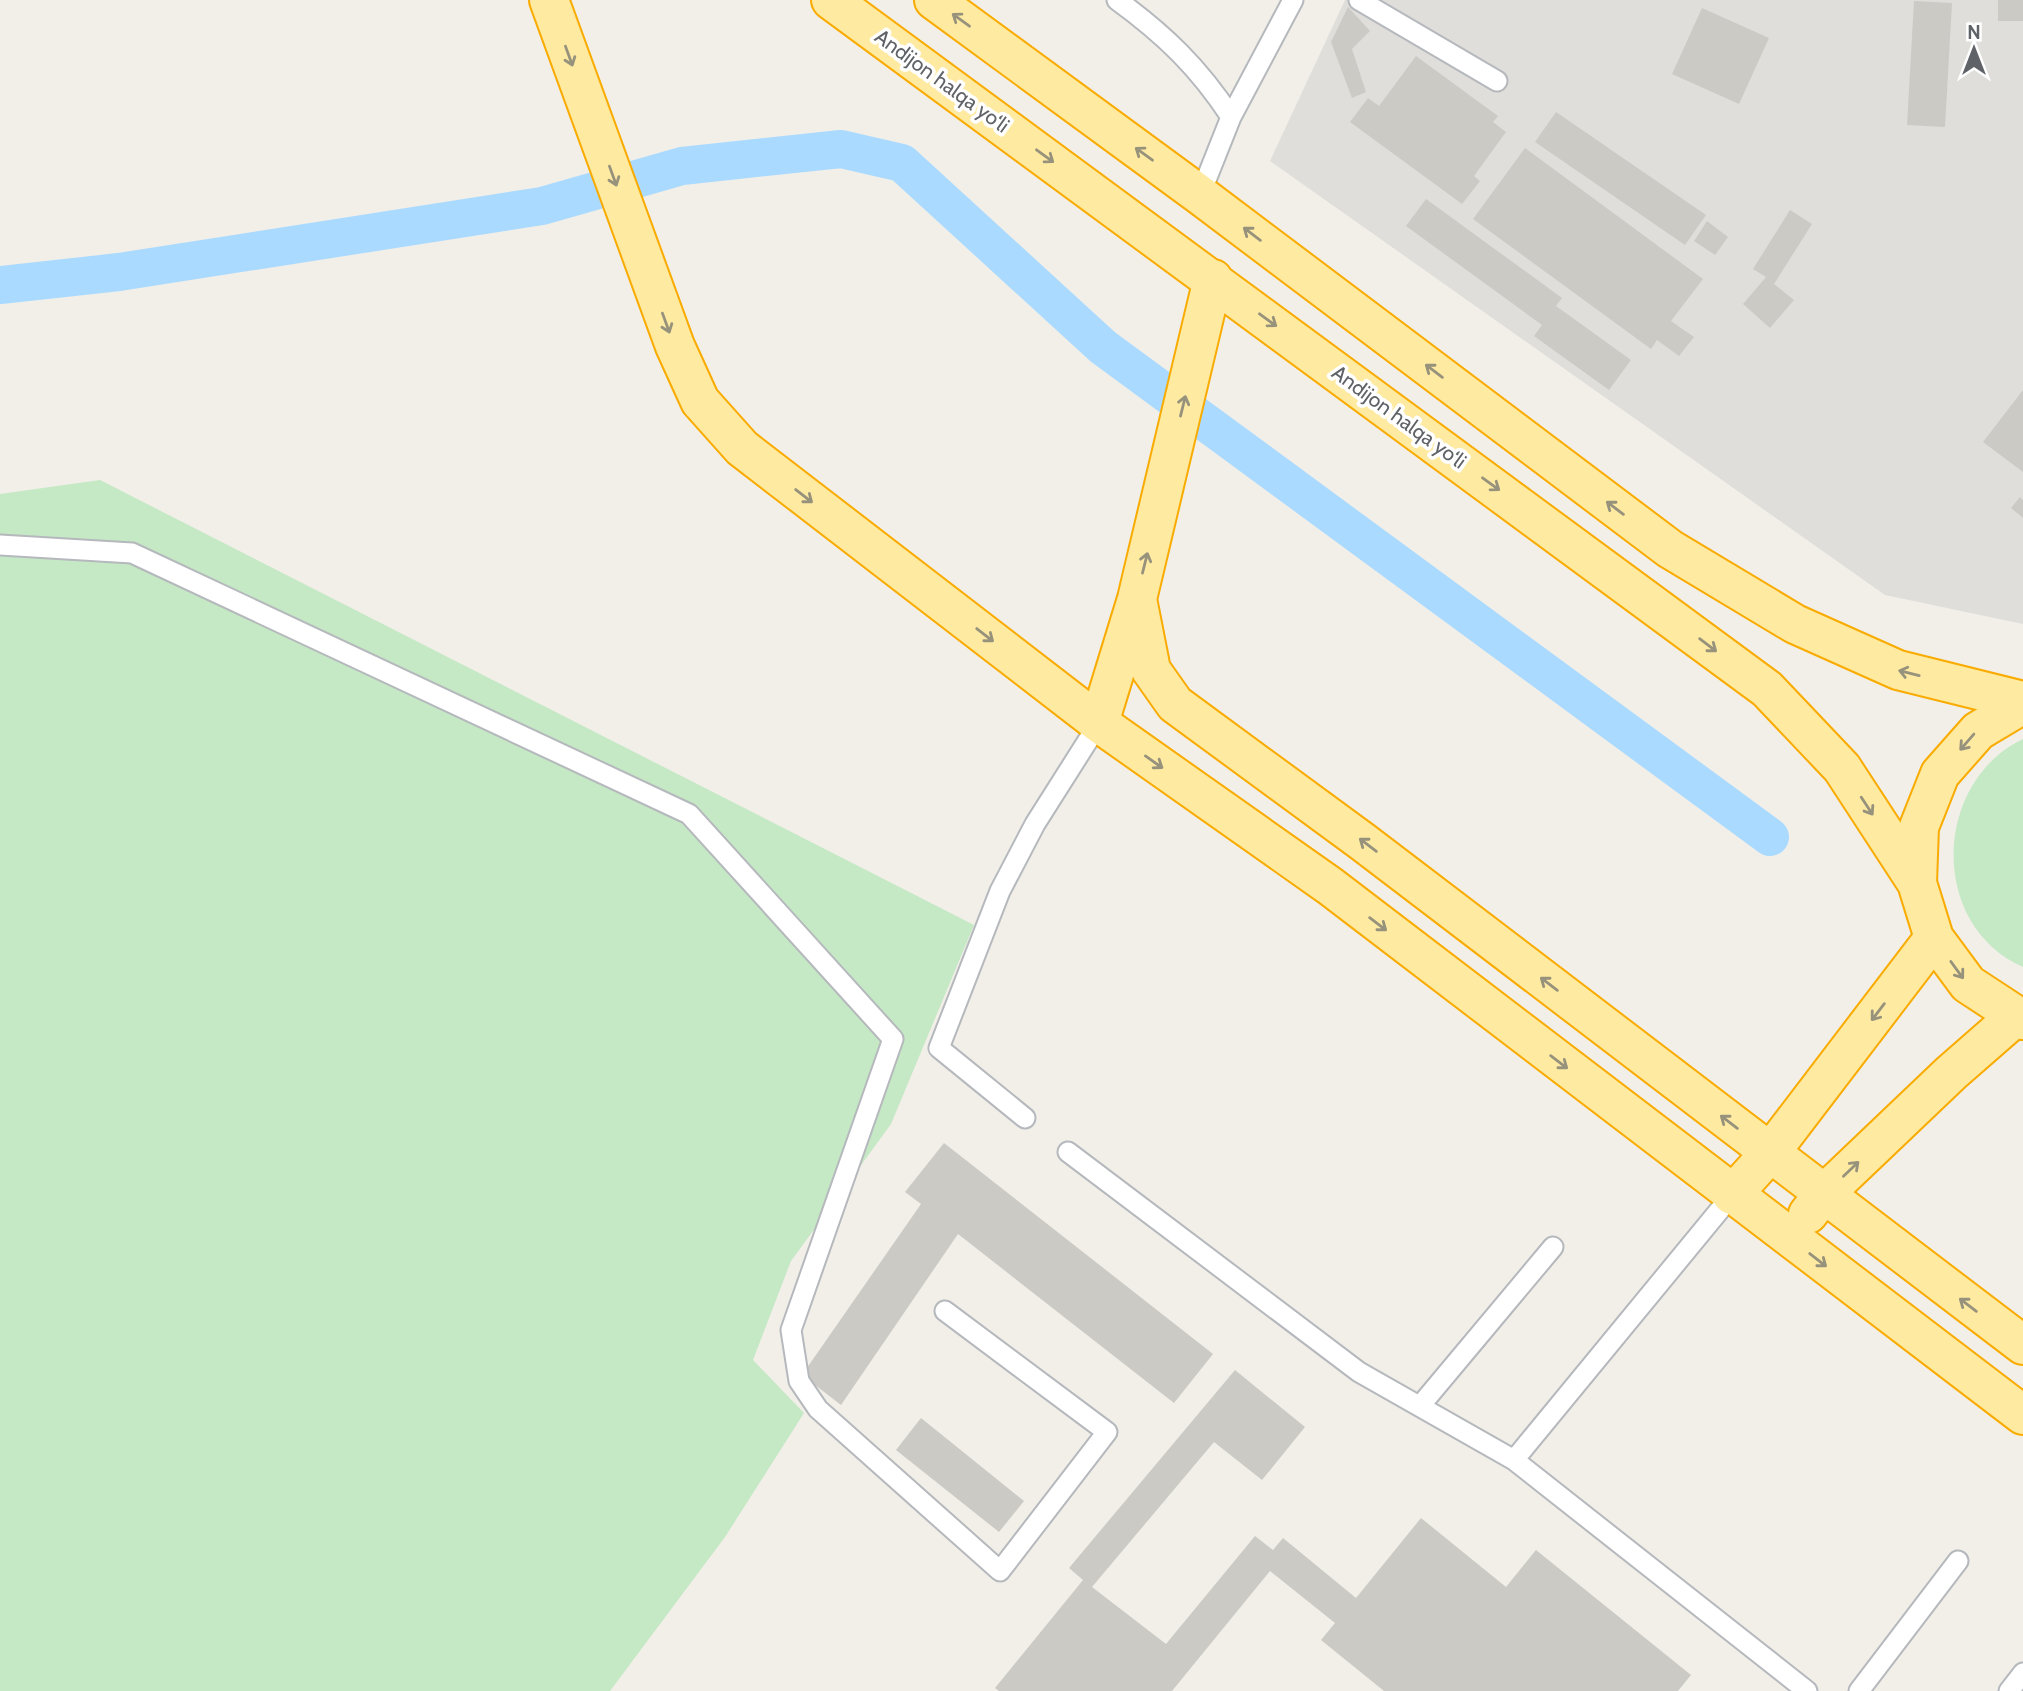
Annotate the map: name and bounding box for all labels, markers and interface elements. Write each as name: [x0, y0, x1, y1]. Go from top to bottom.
one-way arrow: [952, 13, 971, 27]
north arrow: [1939, 14, 2009, 84]
text: N: [1967, 21, 1981, 44]
street label: Andijon halqa yo‘li: [870, 23, 1014, 139]
one-way arrow: [564, 44, 576, 66]
one-way arrow: [1135, 147, 1154, 162]
one-way arrow: [1035, 149, 1054, 163]
one-way arrow: [608, 164, 620, 186]
one-way arrow: [1243, 227, 1262, 242]
one-way arrow: [661, 311, 673, 333]
one-way arrow: [1258, 313, 1277, 327]
street label: Andijon halqa yo‘li: [1327, 359, 1471, 475]
one-way arrow: [1425, 364, 1444, 379]
one-way arrow: [1177, 395, 1190, 418]
one-way arrow: [1481, 476, 1500, 491]
one-way arrow: [795, 489, 813, 504]
one-way arrow: [1607, 501, 1625, 516]
one-way arrow: [1139, 552, 1153, 575]
one-way arrow: [975, 628, 993, 643]
one-way arrow: [1698, 638, 1717, 653]
one-way arrow: [1898, 666, 1921, 679]
one-way arrow: [1959, 733, 1975, 751]
one-way arrow: [1144, 755, 1163, 769]
one-way arrow: [1859, 796, 1874, 815]
one-way arrow: [1359, 838, 1378, 853]
one-way arrow: [1369, 916, 1388, 931]
one-way arrow: [1950, 960, 1964, 979]
one-way arrow: [1540, 976, 1558, 991]
one-way arrow: [1870, 1002, 1885, 1021]
one-way arrow: [1549, 1055, 1568, 1070]
one-way arrow: [1720, 1114, 1739, 1129]
one-way arrow: [1842, 1160, 1859, 1177]
one-way arrow: [1808, 1252, 1827, 1267]
one-way arrow: [1959, 1297, 1978, 1312]

